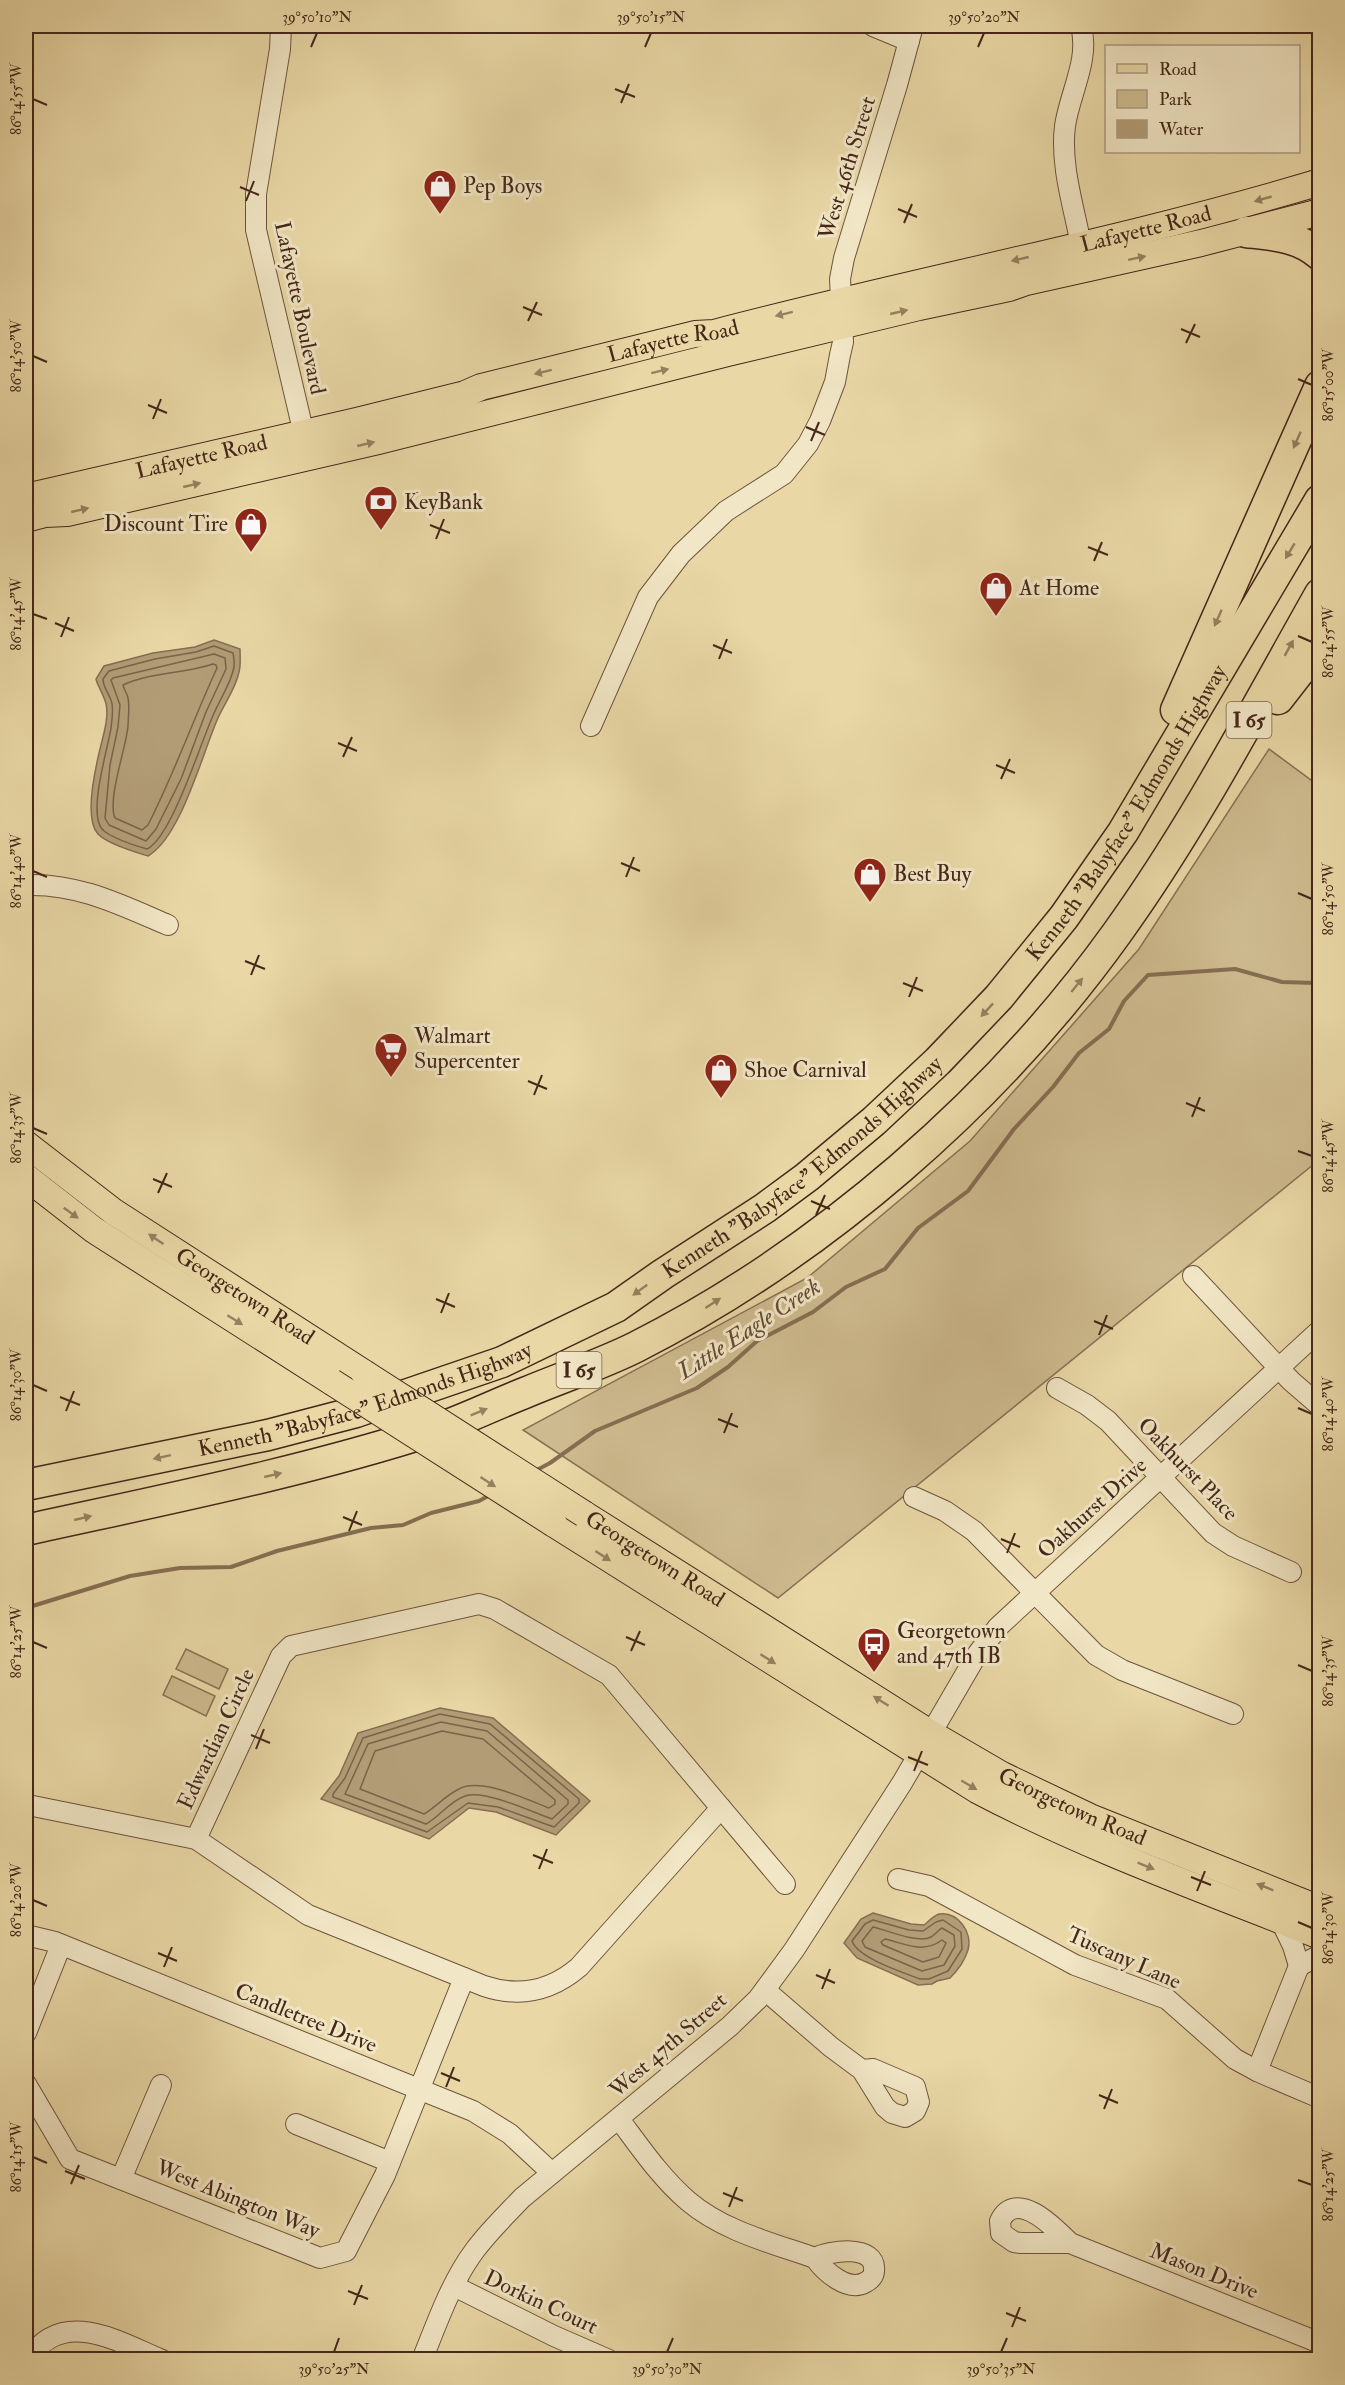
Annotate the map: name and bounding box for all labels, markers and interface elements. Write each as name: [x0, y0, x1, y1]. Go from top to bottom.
text: 39°50'10"N: [282, 8, 352, 27]
text: 39°50'15"N: [617, 8, 686, 27]
text: 39°50'20"N: [948, 8, 1021, 27]
legend: [1105, 45, 1300, 153]
text: Road: [1159, 58, 1197, 81]
text: 86°14'55"W: [7, 62, 26, 135]
text: Park: [1159, 88, 1192, 111]
street label: West 46th Street: [812, 93, 882, 244]
text: Water: [1158, 118, 1203, 141]
shop icon: Pep Boys: [422, 168, 458, 215]
place label: Pep Boys: [463, 172, 542, 201]
one-way arrow: [1254, 195, 1272, 204]
street label: Lafayette Road: [1078, 199, 1214, 259]
street label: Lafayette Boulevard: [268, 219, 332, 397]
one-way arrow: [1127, 253, 1146, 262]
one-way arrow: [1011, 255, 1029, 265]
one-way arrow: [890, 306, 908, 316]
one-way arrow: [775, 310, 793, 320]
street label: Lafayette Road: [604, 313, 742, 369]
text: 86°14'50"W: [7, 319, 26, 393]
text: 86°15'00"W: [1319, 348, 1338, 421]
one-way arrow: [651, 365, 669, 375]
one-way arrow: [534, 367, 552, 377]
street label: Lafayette Road: [133, 428, 270, 485]
one-way arrow: [1292, 432, 1302, 450]
one-way arrow: [357, 438, 375, 448]
one-way arrow: [182, 479, 201, 489]
bank icon: KeyBank: [363, 484, 399, 531]
place label: KeyBank: [404, 488, 483, 516]
one-way arrow: [71, 505, 90, 515]
shop icon: Discount Tire: [233, 506, 269, 553]
place label: Discount Tire: [104, 510, 228, 538]
one-way arrow: [1284, 543, 1295, 559]
shop icon: At Home: [978, 570, 1014, 617]
place label: At Home: [1018, 574, 1099, 602]
text: 86°14'45"W: [7, 576, 26, 651]
text: 86°14'55"W: [1319, 605, 1338, 678]
one-way arrow: [1213, 610, 1223, 628]
one-way arrow: [1284, 639, 1294, 656]
street label: Kenneth "Babyface" Edmonds Highway: [1020, 659, 1233, 967]
road number: I 65: [1226, 702, 1272, 738]
text: 86°14'40"W: [7, 833, 26, 908]
shop icon: Best Buy: [852, 856, 888, 903]
place label: Best Buy: [893, 860, 972, 888]
text: 86°14'50"W: [1319, 862, 1338, 936]
one-way arrow: [1070, 977, 1083, 993]
one-way arrow: [980, 1003, 994, 1018]
place label: Walmart Supercenter: [413, 1022, 521, 1076]
supermarket icon: Walmart Supercenter: [373, 1031, 409, 1078]
street label: Kenneth "Babyface" Edmonds Highway: [657, 1050, 949, 1285]
shop icon: Shoe Carnival: [703, 1052, 739, 1099]
place label: Shoe Carnival: [744, 1056, 867, 1084]
text: 86°14'35"W: [7, 1092, 26, 1164]
text: 86°14'45"W: [1319, 1118, 1338, 1193]
one-way arrow: [64, 1207, 79, 1219]
one-way arrow: [148, 1233, 164, 1245]
street label: Georgetown Road: [170, 1241, 320, 1351]
water label: Little Eagle Creek: [671, 1271, 826, 1387]
one-way arrow: [632, 1284, 648, 1296]
one-way arrow: [705, 1298, 721, 1309]
one-way arrow: [226, 1315, 243, 1326]
street label: Kenneth "Babyface" Edmonds Highway: [195, 1335, 537, 1463]
text: 86°14'30"W: [7, 1348, 26, 1421]
road number: I 65: [556, 1352, 602, 1388]
text: 86°14'40"W: [1319, 1376, 1338, 1451]
one-way arrow: [470, 1407, 488, 1416]
street label: Oakhurst Place: [1132, 1411, 1244, 1527]
street label: Oakhurst Drive: [1031, 1451, 1153, 1565]
one-way arrow: [152, 1453, 171, 1462]
one-way arrow: [264, 1470, 283, 1479]
one-way arrow: [479, 1476, 495, 1488]
street label: Georgetown Road: [580, 1504, 730, 1614]
one-way arrow: [73, 1512, 92, 1522]
one-way arrow: [594, 1550, 610, 1562]
text: 86°14'25"W: [7, 1605, 26, 1679]
place label: Georgetown and 47th IB: [897, 1617, 1006, 1670]
bus stop icon: Georgetown and 47th IB: [856, 1626, 892, 1673]
text: 86°14'35"W: [1319, 1635, 1338, 1707]
one-way arrow: [760, 1653, 777, 1664]
street label: Edwardian Circle: [171, 1664, 261, 1814]
one-way arrow: [873, 1696, 889, 1707]
street label: Georgetown Road: [994, 1761, 1151, 1852]
one-way arrow: [960, 1779, 977, 1789]
one-way arrow: [1137, 1861, 1155, 1871]
text: 86°14'20"W: [7, 1862, 26, 1937]
one-way arrow: [1256, 1882, 1274, 1891]
text: 86°14'30"W: [1319, 1891, 1338, 1964]
street label: Tuscany Lane: [1063, 1920, 1185, 1996]
street label: Candletree Drive: [231, 1977, 381, 2059]
street label: West 47th Street: [603, 1986, 733, 2104]
text: 86°14'15"W: [7, 2121, 26, 2192]
text: 86°14'25"W: [1319, 2148, 1338, 2222]
street label: West Abington Way: [151, 2153, 324, 2245]
street label: Mason Drive: [1146, 2237, 1262, 2305]
street label: Dorkin Court: [480, 2263, 602, 2341]
text: 39°50'25"N: [299, 2360, 370, 2379]
text: 39°50'30"N: [632, 2360, 703, 2379]
text: 39°50'35"N: [966, 2360, 1036, 2379]

